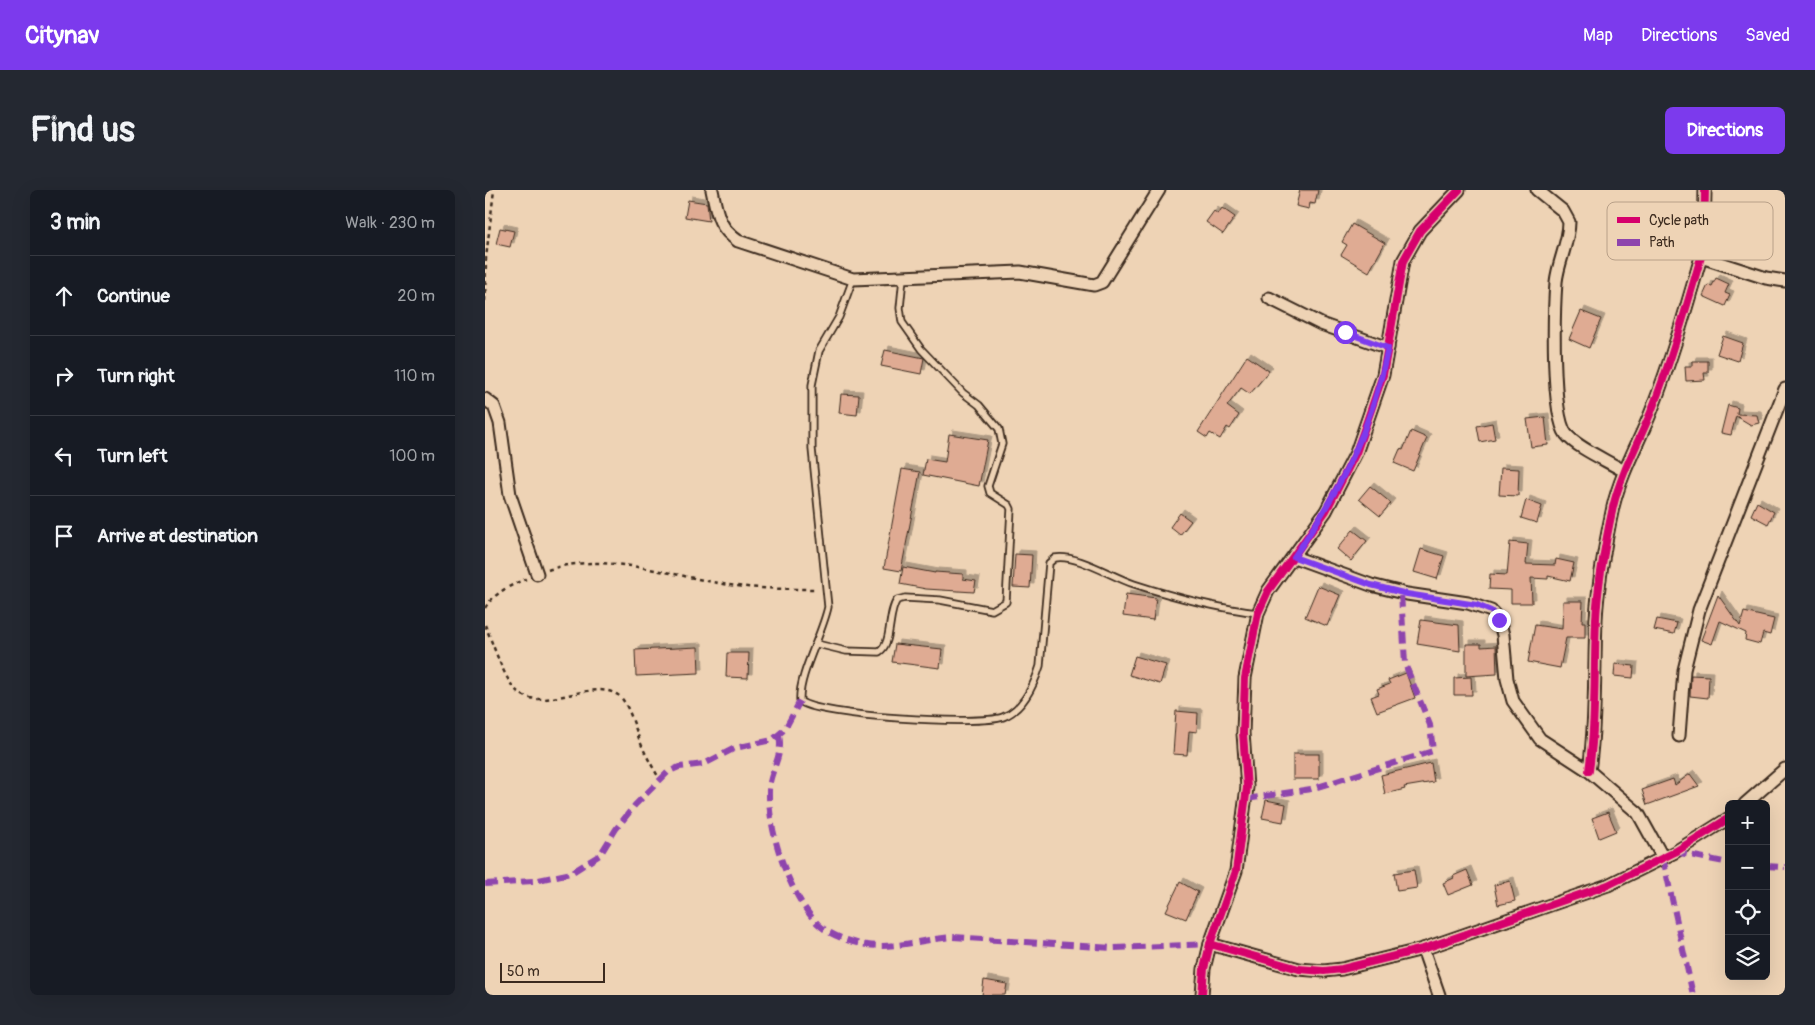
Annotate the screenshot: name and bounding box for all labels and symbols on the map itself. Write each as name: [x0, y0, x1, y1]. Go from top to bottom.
legend: [1607, 202, 1773, 260]
text: Cycle path: [1649, 212, 1709, 229]
text: Path: [1649, 234, 1674, 251]
route start: [1334, 321, 1357, 344]
route end: [1488, 609, 1511, 632]
scale bar: [500, 960, 605, 983]

